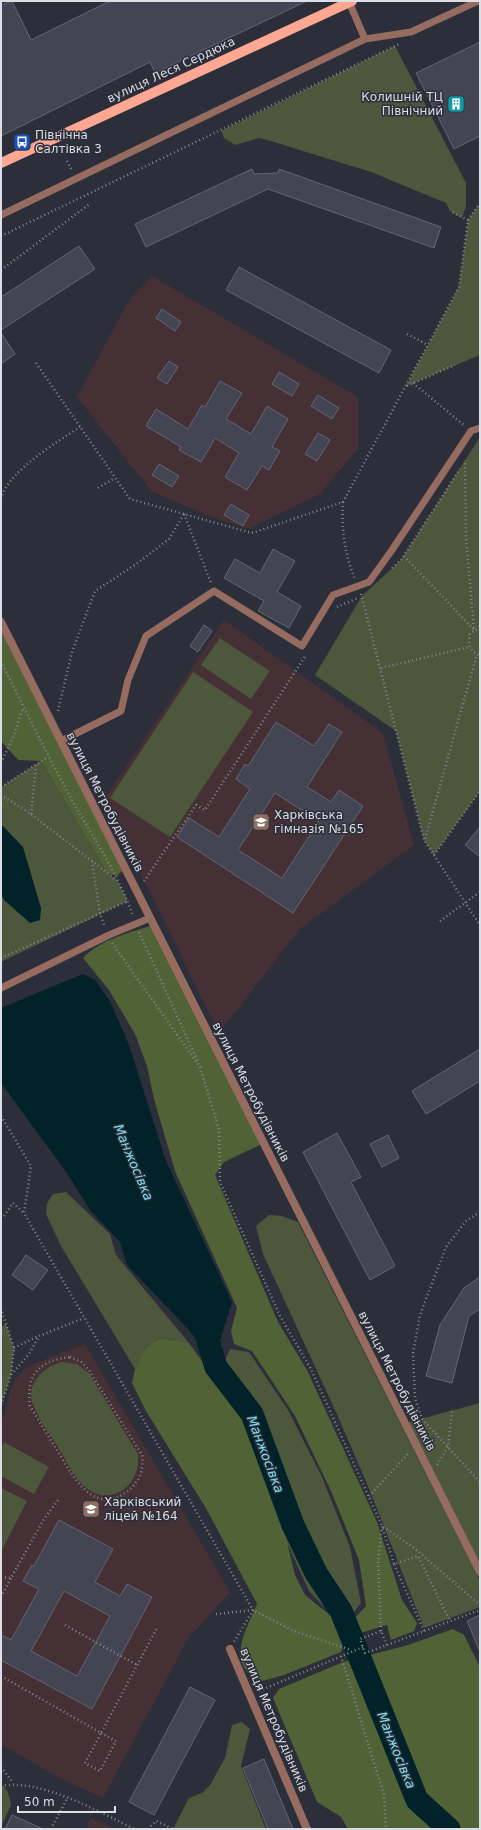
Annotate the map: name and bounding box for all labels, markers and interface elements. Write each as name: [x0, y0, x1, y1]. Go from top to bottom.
street label: вулиця Леся Сердюка: [105, 34, 237, 106]
place label: Колишній ТЦ Північний: [361, 90, 443, 118]
building icon: Колишній ТЦ Північний: [446, 94, 466, 114]
place label: Північна Салтівка 3: [35, 128, 102, 156]
bus stop icon: Північна Салтівка 3: [12, 132, 32, 152]
street label: вулиця Метробудівників: [64, 730, 146, 874]
place label: Харківська гімназія №165: [274, 808, 364, 836]
school or university icon: Харківська гімназія №165: [251, 812, 271, 832]
street label: вулиця Метробудівників: [210, 1020, 292, 1164]
water label: Манжосівка: [111, 1122, 156, 1203]
street label: вулиця Метробудівників: [356, 1309, 438, 1453]
water label: Манжосівка: [244, 1413, 287, 1495]
place label: Харківський ліцей №164: [104, 1495, 181, 1523]
school or university icon: Харківський ліцей №164: [81, 1499, 101, 1519]
street label: вулиця Метробудівників: [237, 1646, 311, 1794]
water label: Манжосівка: [374, 1710, 419, 1791]
scale bar: [18, 1788, 115, 1814]
text: 50 m: [24, 1795, 55, 1809]

